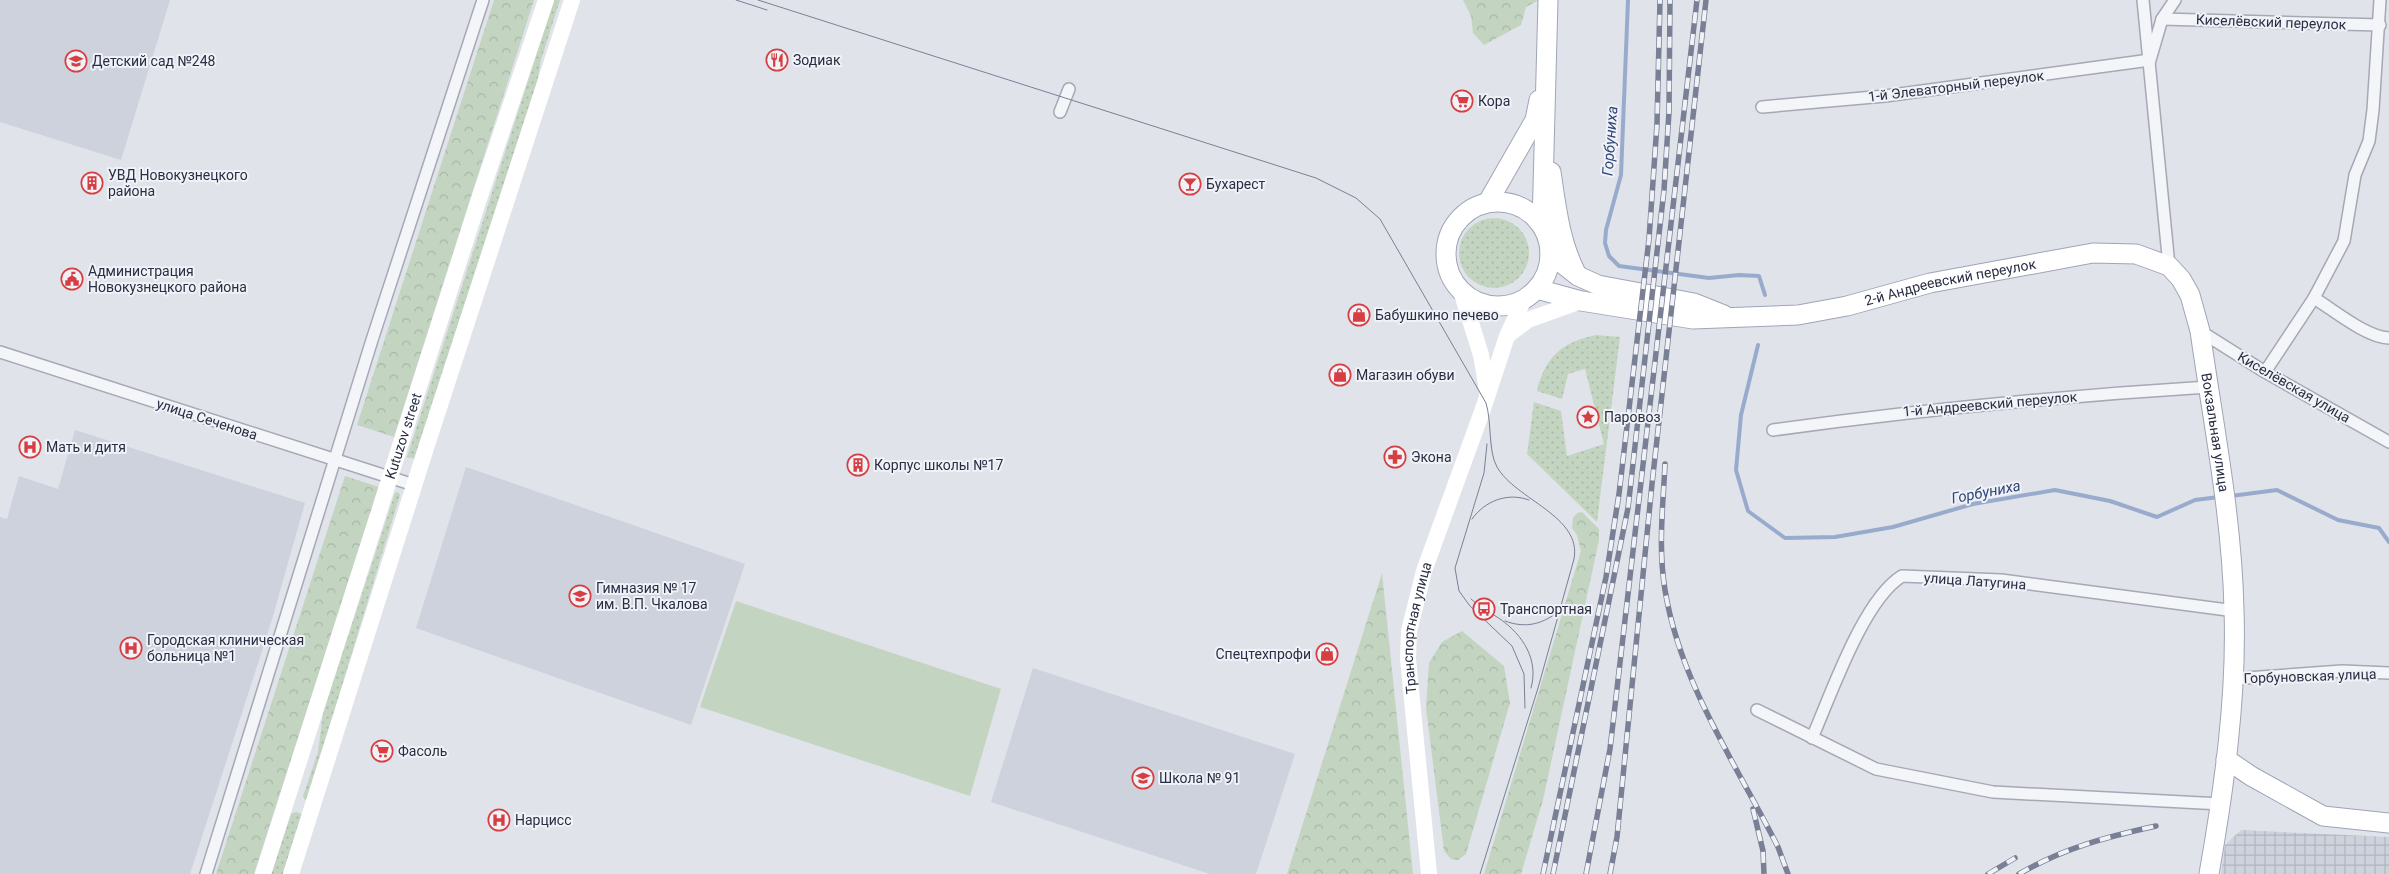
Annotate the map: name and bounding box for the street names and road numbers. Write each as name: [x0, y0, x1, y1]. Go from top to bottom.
street label: Киселёвский переулок: [2196, 11, 2347, 33]
street label: 1-й Элеваторный переулок: [1867, 67, 2045, 105]
street label: 2-й Андреевский переулок: [1863, 256, 2038, 309]
street label: Киселёвская улица: [2235, 348, 2353, 426]
street label: Вокзальная улица: [2198, 372, 2232, 493]
street label: 1-й Андреевский переулок: [1902, 388, 2078, 420]
street label: Kutuzov street: [382, 390, 425, 481]
street label: улица Сеченова: [155, 395, 259, 443]
street label: Транспортная улица: [1400, 560, 1435, 695]
street label: улица Латугина: [1923, 569, 2027, 593]
street label: Горбуновская улица: [2243, 666, 2377, 686]

